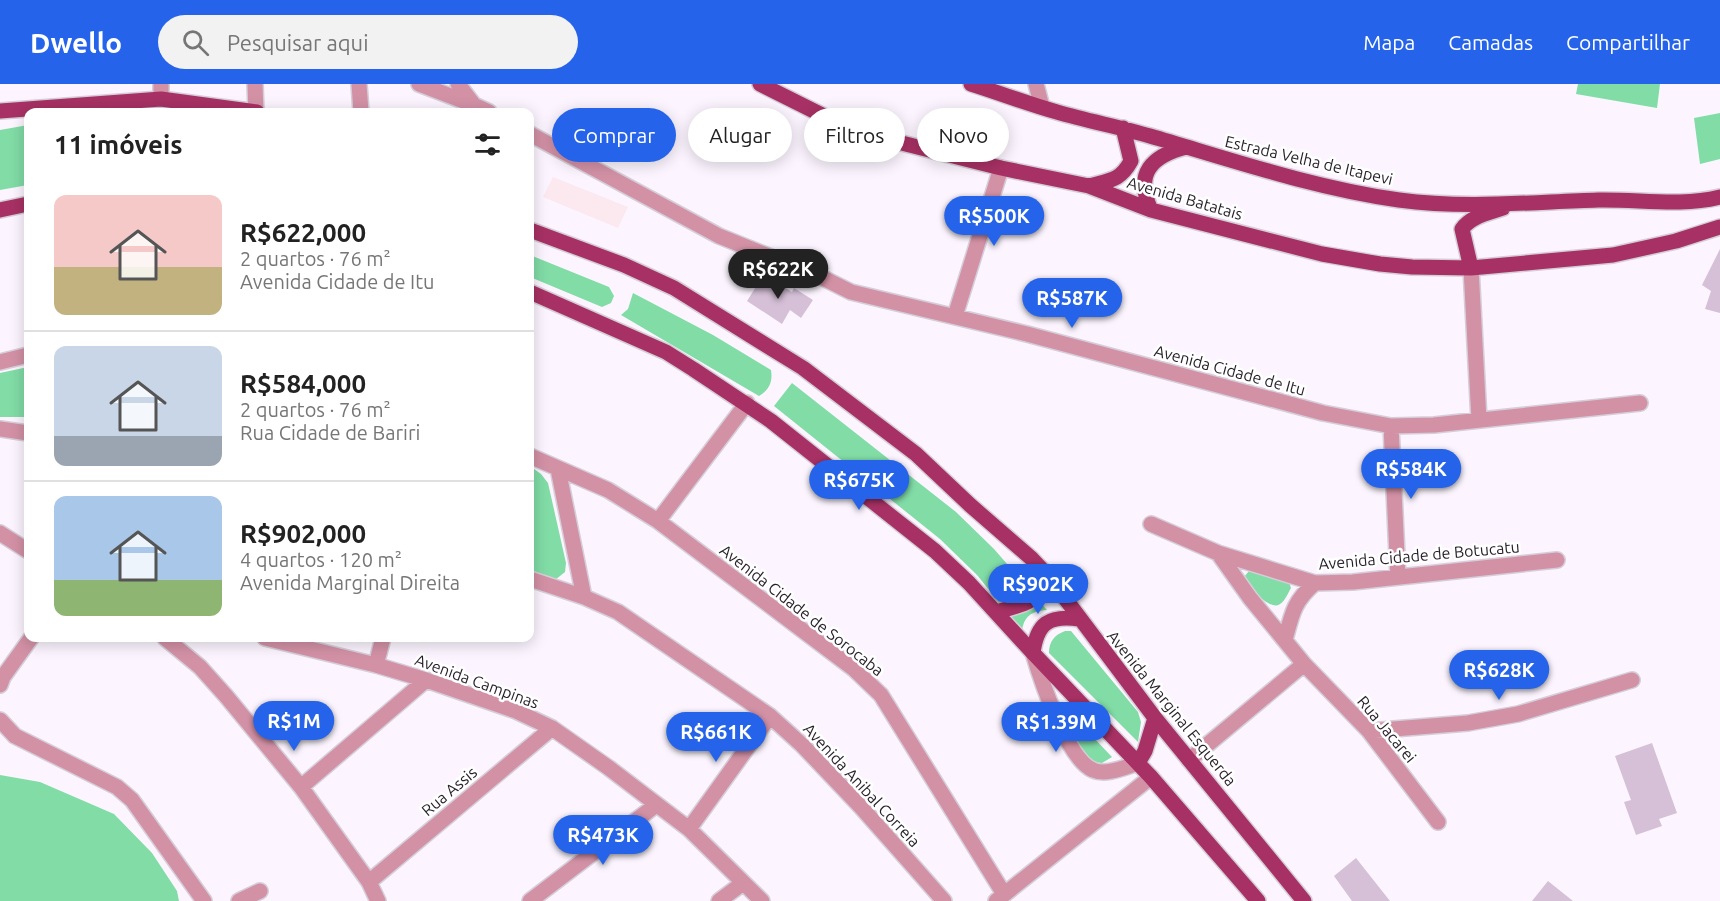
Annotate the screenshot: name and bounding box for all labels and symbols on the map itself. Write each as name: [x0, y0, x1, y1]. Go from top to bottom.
street label: Estrada Velha de Itapevi: [1223, 132, 1395, 188]
street label: Avenida Batatais: [1125, 173, 1245, 223]
pin: R$500K: [945, 196, 1043, 247]
pin: R$622K: [729, 249, 827, 300]
pin: R$587K: [1023, 278, 1121, 329]
street label: Avenida Cidade de Itu: [1153, 341, 1307, 399]
pin: R$584K: [1362, 449, 1460, 500]
pin: R$675K: [810, 460, 908, 511]
street label: Avenida Cidade de Botucatu: [1318, 537, 1520, 573]
street label: Avenida Cidade de Sorocaba: [717, 541, 887, 679]
pin: R$902K: [989, 564, 1087, 615]
street label: Avenida Marginal Esquerda: [1104, 627, 1240, 789]
street label: Avenida Campinas: [413, 650, 541, 712]
pin: R$628K: [1450, 650, 1548, 701]
street label: Rua Jacarei: [1354, 692, 1420, 766]
pin: R$1M: [258, 701, 330, 752]
pin: R$1.39M: [1001, 702, 1111, 753]
pin: R$661K: [667, 712, 765, 763]
street label: Avenida Anibal Correia: [800, 720, 924, 850]
street label: Rua Assis: [418, 763, 480, 819]
pin: R$473K: [554, 815, 652, 866]

